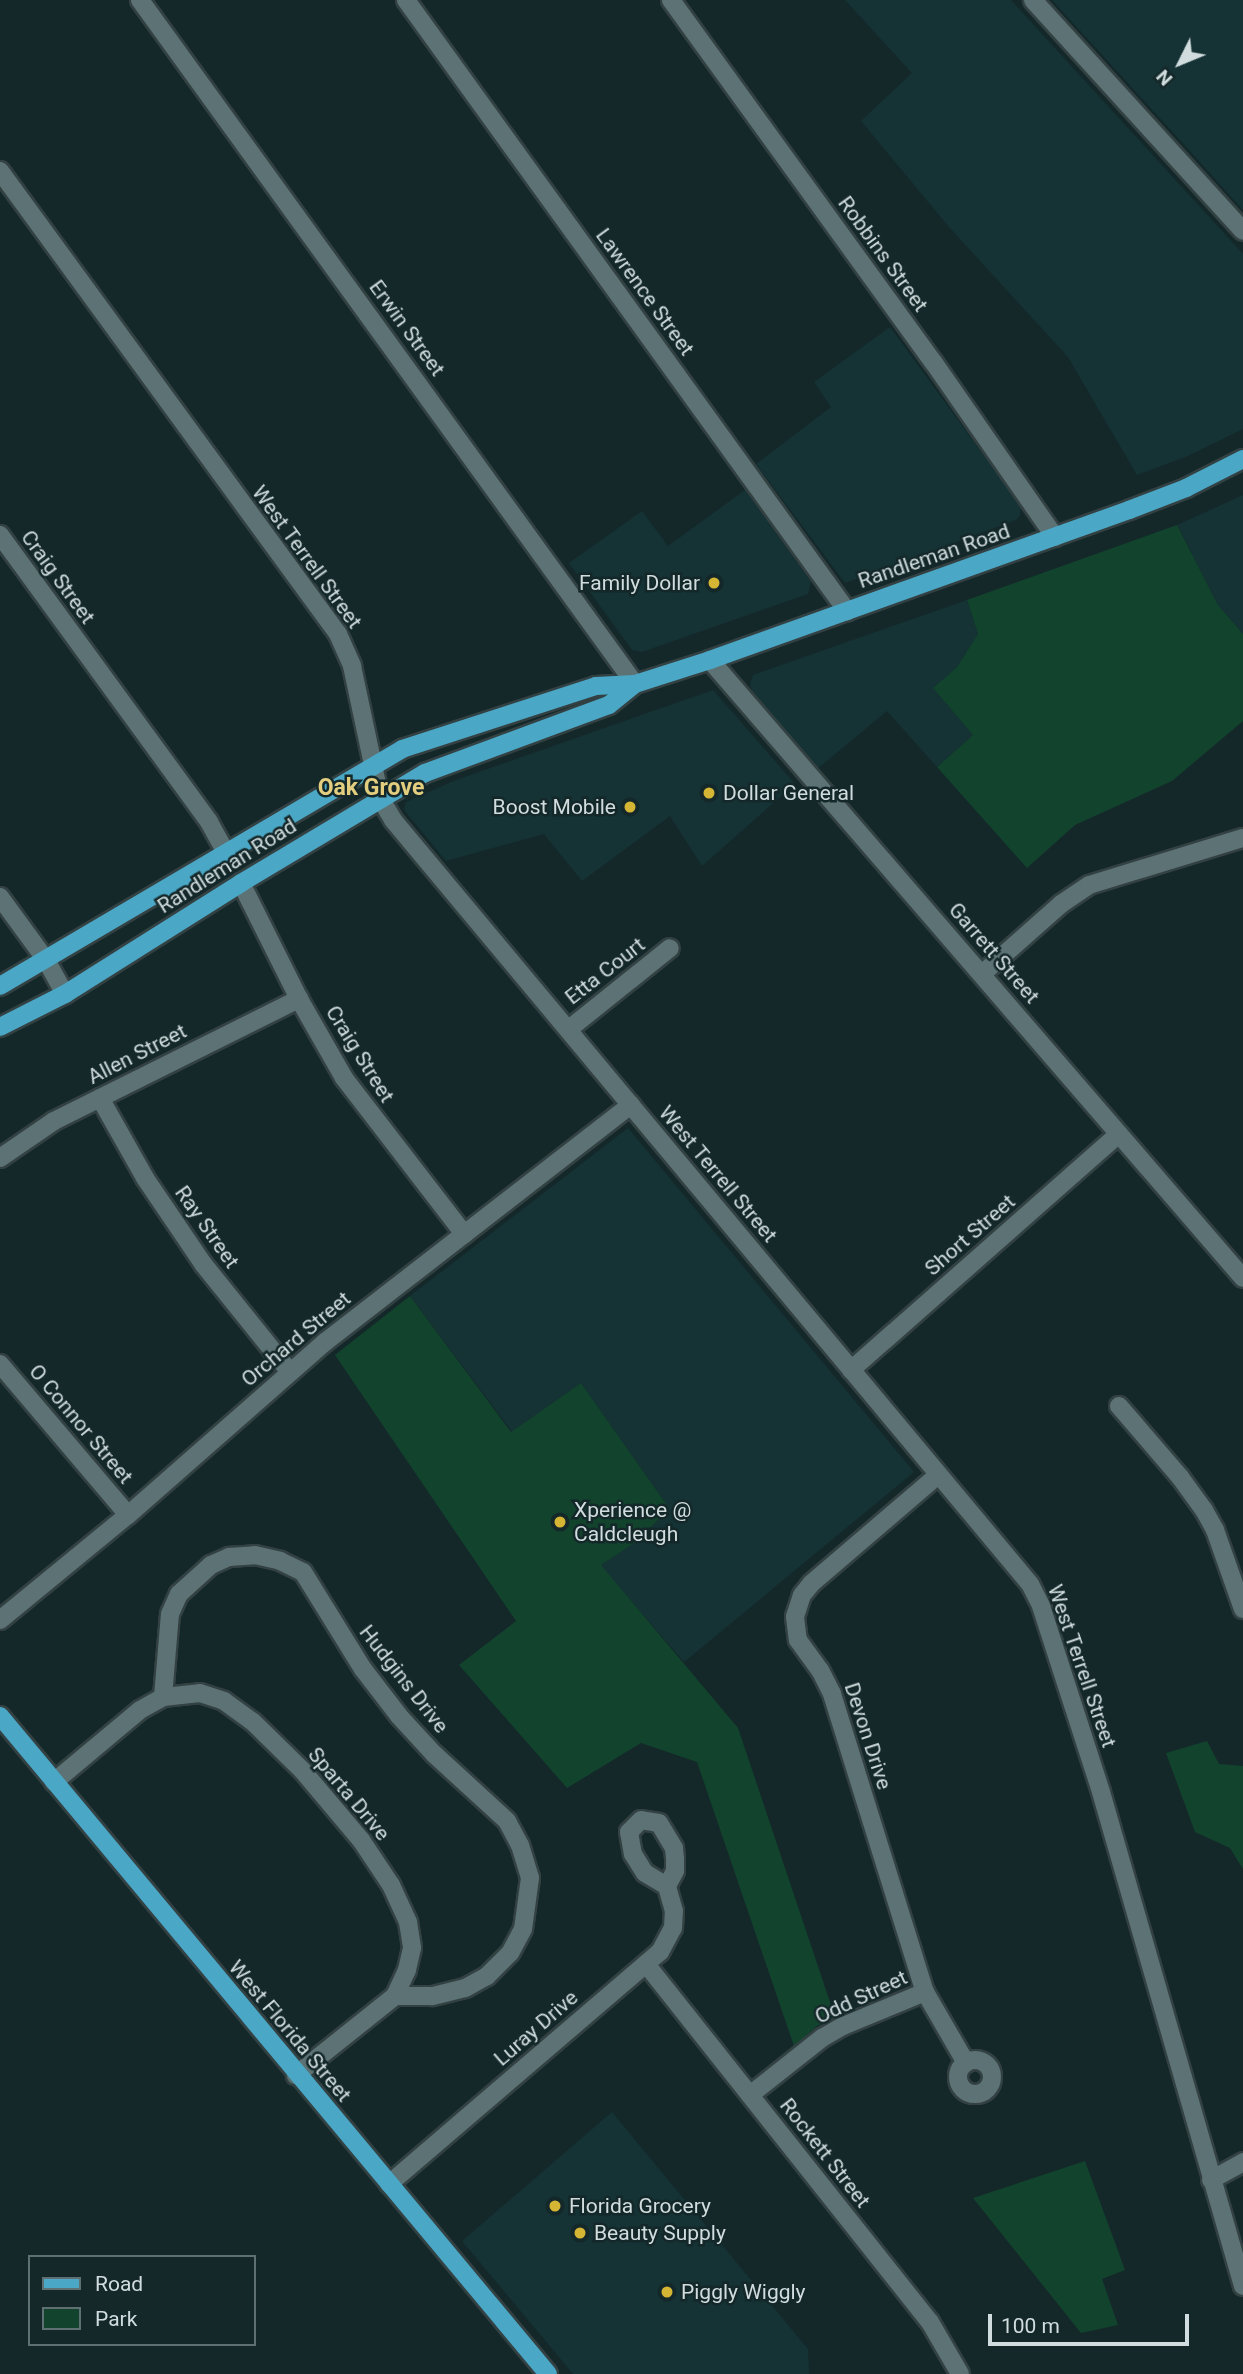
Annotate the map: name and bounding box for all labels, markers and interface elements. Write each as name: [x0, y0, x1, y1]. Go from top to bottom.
north arrow: [1145, 28, 1215, 98]
text: N: [1151, 65, 1177, 90]
street label: Robbins Street: [833, 191, 933, 317]
street label: Lawrence Street: [590, 224, 700, 360]
street label: Erwin Street: [364, 275, 450, 381]
street label: West Terrell Street: [247, 480, 367, 634]
street label: Randleman Road: [855, 518, 1013, 594]
street label: Craig Street: [16, 525, 100, 629]
place label: Family Dollar: [579, 570, 700, 596]
marker: Family Dollar: [706, 575, 722, 591]
district label: Oak Grove: [318, 774, 424, 802]
place label: Dollar General: [723, 780, 854, 806]
marker: Dollar General: [701, 785, 717, 801]
place label: Boost Mobile: [493, 794, 616, 820]
marker: Boost Mobile: [622, 799, 638, 815]
street label: Randleman Road: [153, 813, 301, 919]
street label: Garrett Street: [943, 897, 1045, 1009]
street label: Etta Court: [560, 932, 650, 1010]
street label: Craig Street: [320, 1001, 400, 1107]
street label: Allen Street: [83, 1018, 191, 1090]
street label: West Terrell Street: [653, 1100, 783, 1248]
street label: Ray Street: [170, 1181, 244, 1273]
street label: Short Street: [920, 1189, 1020, 1281]
street label: Orchard Street: [236, 1286, 356, 1392]
street label: O Connor Street: [24, 1359, 138, 1489]
place label: Xperience @ Caldcleugh: [574, 1497, 691, 1547]
marker: Xperience @ Caldcleugh: [552, 1514, 568, 1530]
street label: West Terrell Street: [1042, 1581, 1122, 1751]
street label: Hudgins Drive: [354, 1620, 454, 1738]
street label: Devon Drive: [839, 1679, 897, 1793]
street label: Sparta Drive: [303, 1742, 395, 1846]
street label: West Florida Street: [223, 1955, 357, 2107]
street label: Odd Street: [811, 1965, 911, 2029]
street label: Luray Drive: [489, 1985, 583, 2071]
street label: Rockett Street: [774, 2093, 876, 2213]
place label: Florida Grocery: [569, 2193, 711, 2219]
marker: Florida Grocery: [547, 2198, 563, 2214]
place label: Beauty Supply: [594, 2220, 726, 2246]
marker: Beauty Supply: [572, 2225, 588, 2241]
legend: [28, 2255, 256, 2346]
text: Road: [95, 2272, 143, 2296]
place label: Piggly Wiggly: [681, 2279, 806, 2305]
marker: Piggly Wiggly: [659, 2284, 675, 2300]
scale bar: [991, 2300, 1192, 2344]
text: Park: [95, 2307, 137, 2331]
text: 100 m: [1001, 2314, 1060, 2338]

